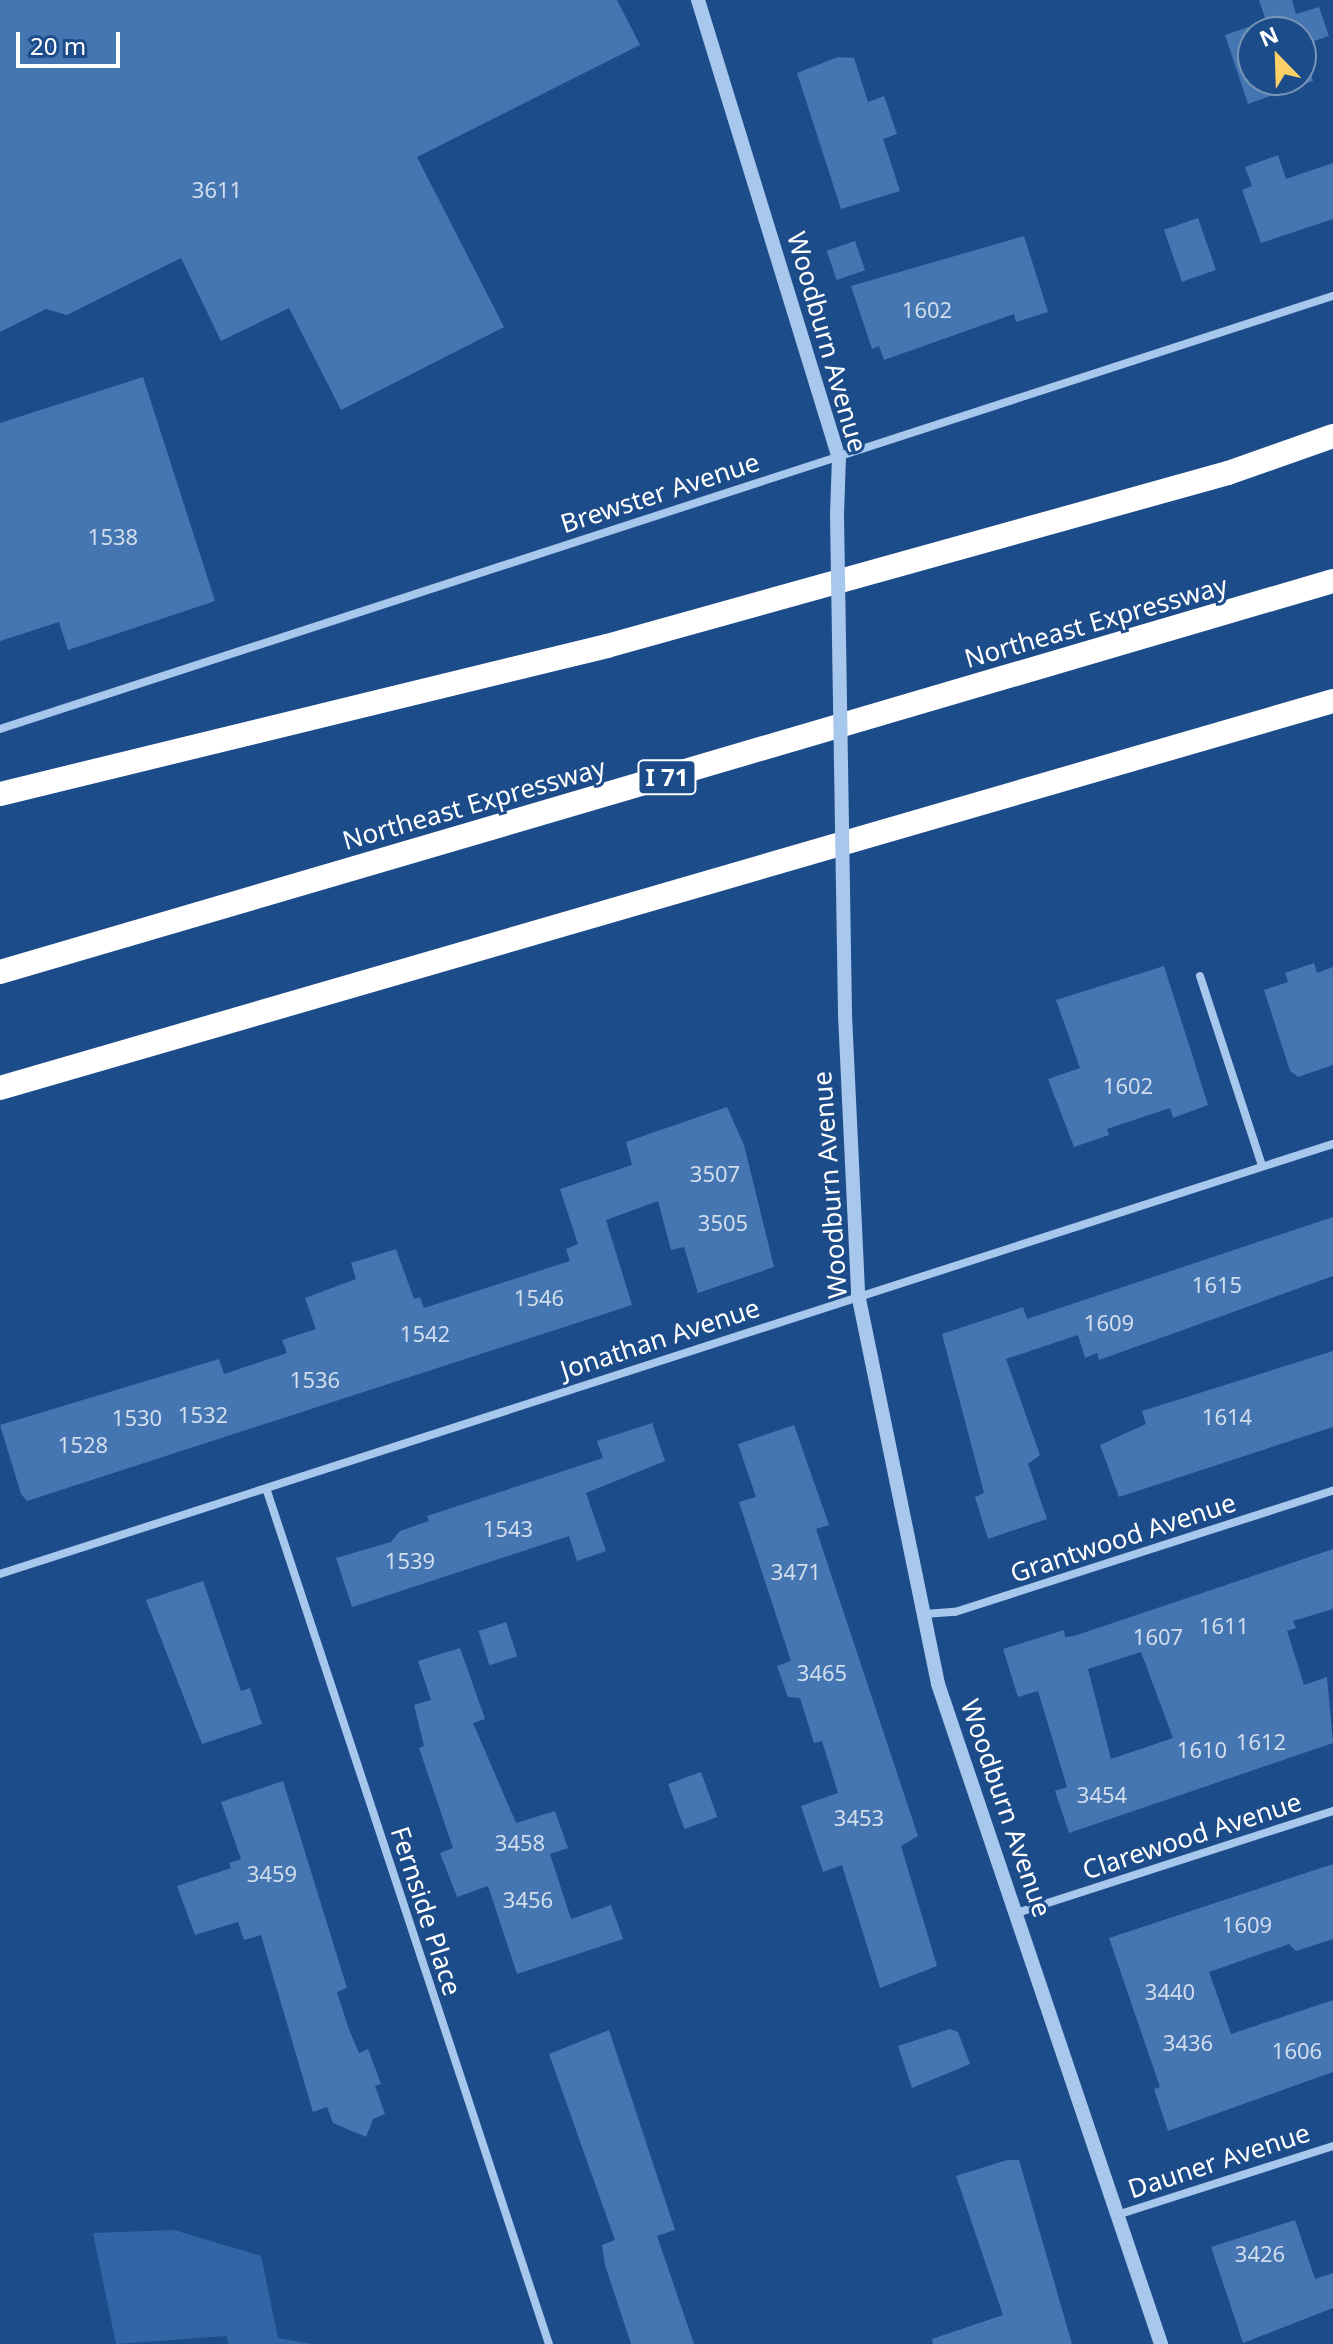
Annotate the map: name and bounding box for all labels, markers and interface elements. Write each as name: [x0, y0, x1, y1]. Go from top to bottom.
scale bar: [20, 16, 124, 66]
north arrow: [1237, 16, 1317, 96]
text: N: [1254, 18, 1282, 53]
text: 20 m: [30, 29, 86, 62]
house number: 3611: [192, 177, 242, 203]
street label: Woodburn Avenue: [781, 228, 873, 456]
house number: 1602: [902, 297, 952, 323]
street label: Brewster Avenue: [557, 446, 763, 540]
house number: 1538: [88, 524, 138, 550]
street label: Northeast Expressway: [961, 570, 1231, 674]
street label: Northeast Expressway: [339, 752, 609, 856]
road number: I 71: [637, 757, 697, 797]
street label: Woodburn Avenue: [806, 1070, 854, 1300]
house number: 1602: [1103, 1073, 1153, 1099]
house number: 3507: [690, 1161, 740, 1187]
house number: 3505: [698, 1210, 748, 1236]
house number: 1615: [1192, 1272, 1242, 1298]
house number: 1546: [514, 1285, 564, 1311]
street label: Jonathan Avenue: [556, 1292, 764, 1386]
house number: 1609: [1084, 1310, 1134, 1336]
house number: 1542: [400, 1321, 450, 1347]
house number: 1536: [290, 1367, 340, 1393]
house number: 1532: [178, 1402, 228, 1428]
house number: 1614: [1202, 1404, 1252, 1430]
house number: 1530: [112, 1405, 162, 1431]
house number: 1528: [58, 1432, 108, 1458]
street label: Grantwood Avenue: [1006, 1487, 1240, 1589]
house number: 1543: [483, 1516, 533, 1542]
house number: 1539: [385, 1548, 435, 1574]
house number: 3471: [771, 1559, 821, 1585]
house number: 1611: [1199, 1613, 1249, 1639]
house number: 1607: [1133, 1624, 1183, 1650]
house number: 3465: [797, 1660, 847, 1686]
street label: Woodburn Avenue: [954, 1695, 1058, 1921]
house number: 1612: [1236, 1729, 1286, 1755]
house number: 1610: [1177, 1737, 1227, 1763]
house number: 3454: [1077, 1782, 1127, 1808]
street label: Clarewood Avenue: [1079, 1786, 1305, 1886]
house number: 3453: [834, 1805, 884, 1831]
street label: Fernside Place: [384, 1823, 468, 1999]
house number: 3458: [495, 1830, 545, 1856]
house number: 3459: [247, 1861, 297, 1887]
house number: 3456: [503, 1887, 553, 1913]
house number: 1609: [1222, 1912, 1272, 1938]
house number: 3440: [1145, 1979, 1195, 2005]
house number: 3436: [1163, 2030, 1213, 2056]
house number: 1606: [1272, 2038, 1322, 2064]
street label: Dauner Avenue: [1124, 2117, 1314, 2205]
house number: 3426: [1235, 2241, 1285, 2267]

